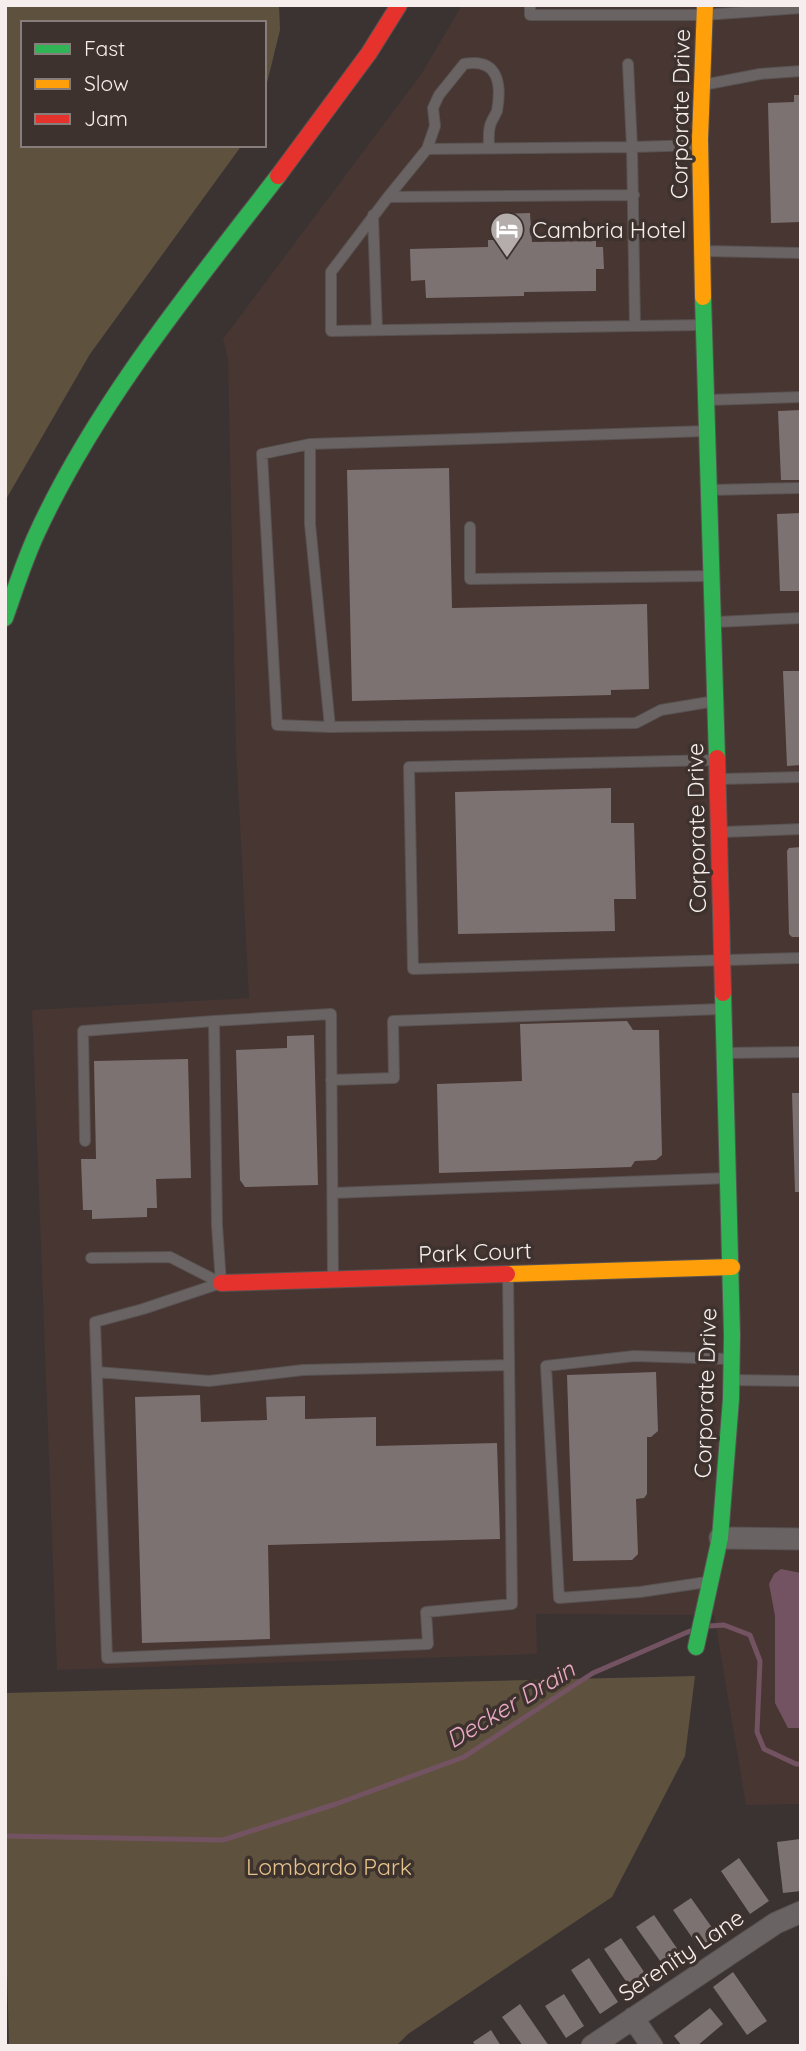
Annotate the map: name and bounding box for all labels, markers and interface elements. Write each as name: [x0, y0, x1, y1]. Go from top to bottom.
legend: [21, 21, 266, 147]
street label: Corporate Drive: [664, 29, 696, 199]
text: Fast: [84, 35, 125, 61]
text: Slow: [84, 70, 129, 96]
text: Jam: [84, 105, 128, 131]
hotel icon: Cambria Hotel: [488, 210, 526, 259]
place label: Cambria Hotel: [532, 215, 686, 244]
street label: Corporate Drive: [680, 743, 712, 913]
street label: Park Court: [418, 1236, 532, 1268]
street label: Corporate Drive: [688, 1307, 722, 1479]
water label: Decker Drain: [440, 1653, 581, 1754]
park label: Lombardo Park: [246, 1852, 412, 1881]
street label: Serenity Lane: [613, 1902, 749, 2008]

